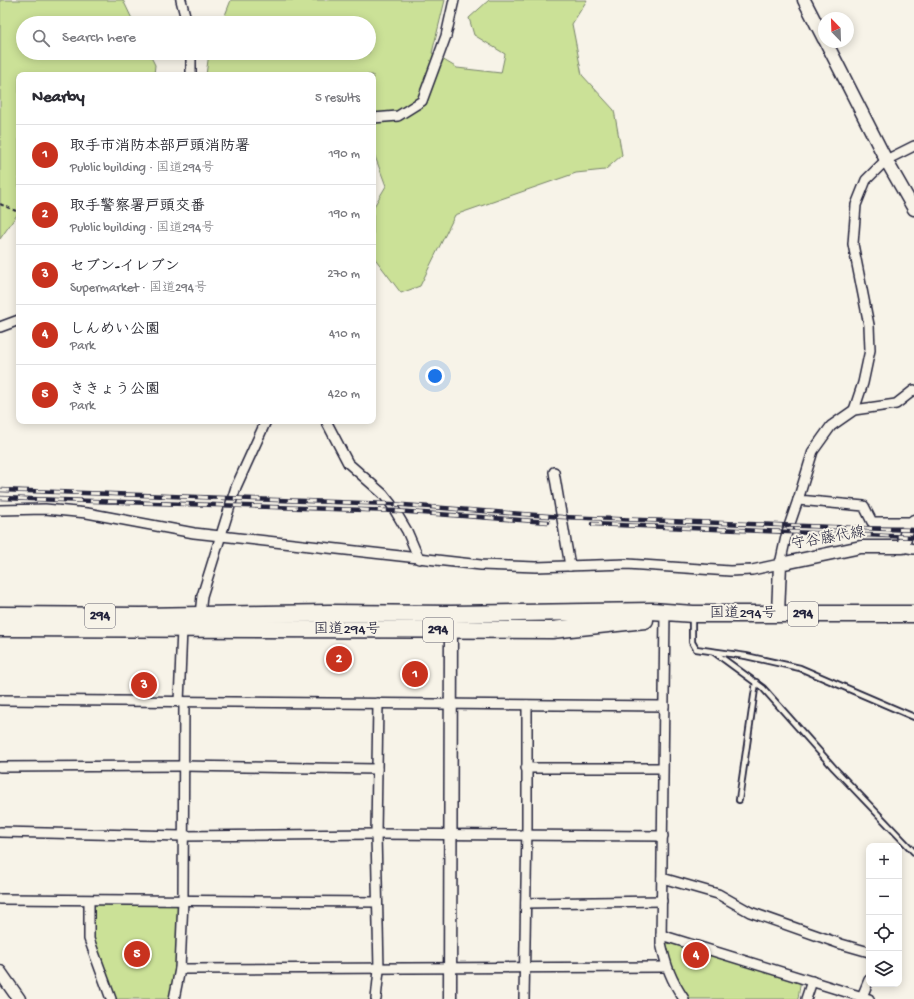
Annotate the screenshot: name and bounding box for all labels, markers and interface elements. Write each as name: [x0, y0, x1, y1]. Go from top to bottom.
north arrow: [818, 12, 854, 48]
search box: [16, 16, 376, 60]
icon: search: [30, 27, 52, 49]
text: Search here: [62, 29, 136, 47]
text: Nearby: [32, 88, 85, 108]
text: 5 results: [315, 91, 360, 106]
text: 取手市消防本部戸頭消防署: [70, 138, 250, 156]
text: 1: [42, 147, 48, 162]
text: 190 m: [329, 147, 360, 162]
text: Public building · 国道294号: [70, 161, 214, 176]
text: 取手警察署戸頭交番: [70, 198, 205, 216]
text: 2: [42, 207, 48, 222]
text: 190 m: [329, 207, 360, 222]
text: Public building · 国道294号: [70, 221, 214, 236]
text: セブン-イレブン: [70, 258, 180, 276]
text: 3: [42, 267, 48, 282]
text: 270 m: [327, 267, 360, 282]
text: Supermarket · 国道294号: [70, 281, 207, 296]
text: しんめい公園: [70, 321, 160, 339]
text: 4: [42, 327, 48, 342]
text: 410 m: [329, 327, 360, 342]
text: Park: [70, 339, 95, 354]
your location: [425, 366, 445, 386]
text: ききょう公園: [70, 381, 160, 399]
text: 5: [42, 387, 48, 402]
text: 420 m: [328, 387, 360, 402]
text: Park: [70, 399, 95, 414]
street label: 守谷藤代線: [789, 523, 867, 554]
road number: 294: [788, 602, 818, 626]
road number: 294: [85, 604, 115, 628]
street label: 国道294号: [710, 605, 776, 623]
road number: 294: [423, 618, 453, 642]
street label: 国道294号: [314, 621, 380, 639]
pin: 2: [326, 644, 352, 674]
pin: 1: [402, 659, 428, 689]
pin: 3: [131, 670, 157, 700]
map controls: [866, 843, 902, 987]
button: +: [866, 843, 902, 879]
button: −: [866, 879, 902, 915]
button: locate: [866, 915, 902, 951]
pin: 5: [124, 939, 150, 969]
pin: 4: [683, 940, 709, 970]
button: layers: [866, 951, 902, 987]

